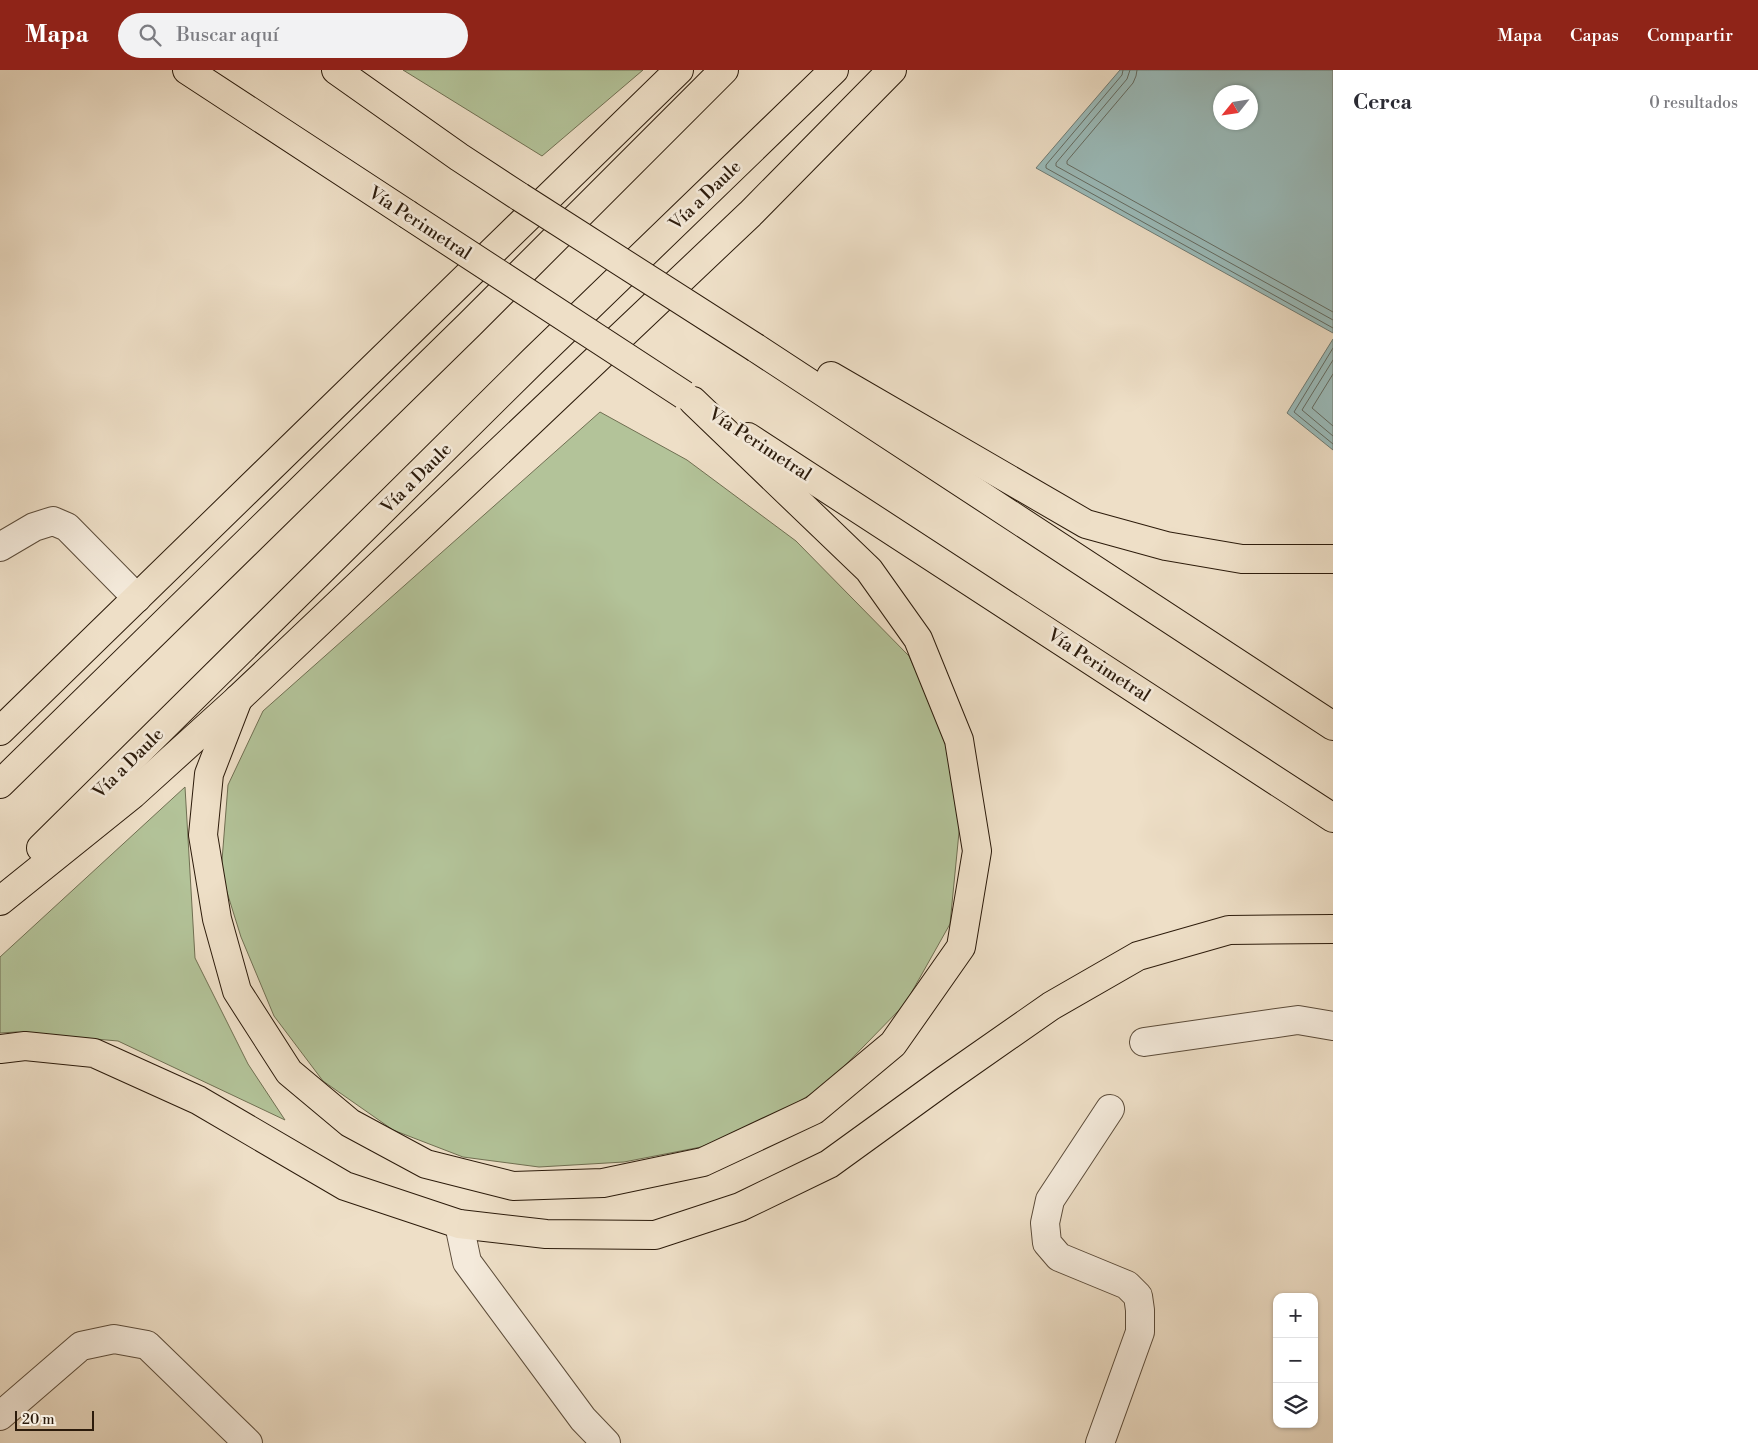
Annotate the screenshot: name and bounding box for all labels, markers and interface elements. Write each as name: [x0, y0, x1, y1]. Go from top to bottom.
search box: [118, 13, 468, 58]
text: Mapa: [25, 20, 88, 50]
icon: search: [136, 21, 164, 49]
text: Buscar aquí: [176, 23, 279, 47]
text: Mapa: [1498, 24, 1542, 47]
text: Capas: [1570, 24, 1619, 47]
text: Compartir: [1647, 24, 1733, 47]
north arrow: [1213, 85, 1258, 130]
text: Cerca: [1353, 90, 1412, 116]
text: 0 resultados: [1649, 93, 1738, 113]
street label: Vía a Daule: [664, 155, 746, 236]
street label: Vía Perimetral: [363, 181, 476, 266]
street label: Vía Perimetral: [703, 402, 816, 487]
street label: Vía a Daule: [375, 438, 457, 519]
street label: Vía Perimetral: [1042, 623, 1155, 708]
street label: Vía a Daule: [87, 723, 169, 804]
map controls: [1273, 1293, 1318, 1428]
button: +: [1273, 1293, 1318, 1338]
button: −: [1273, 1338, 1318, 1383]
button: layers: [1273, 1383, 1318, 1428]
scale bar: [15, 1408, 94, 1431]
text: 20 m: [22, 1411, 54, 1429]

